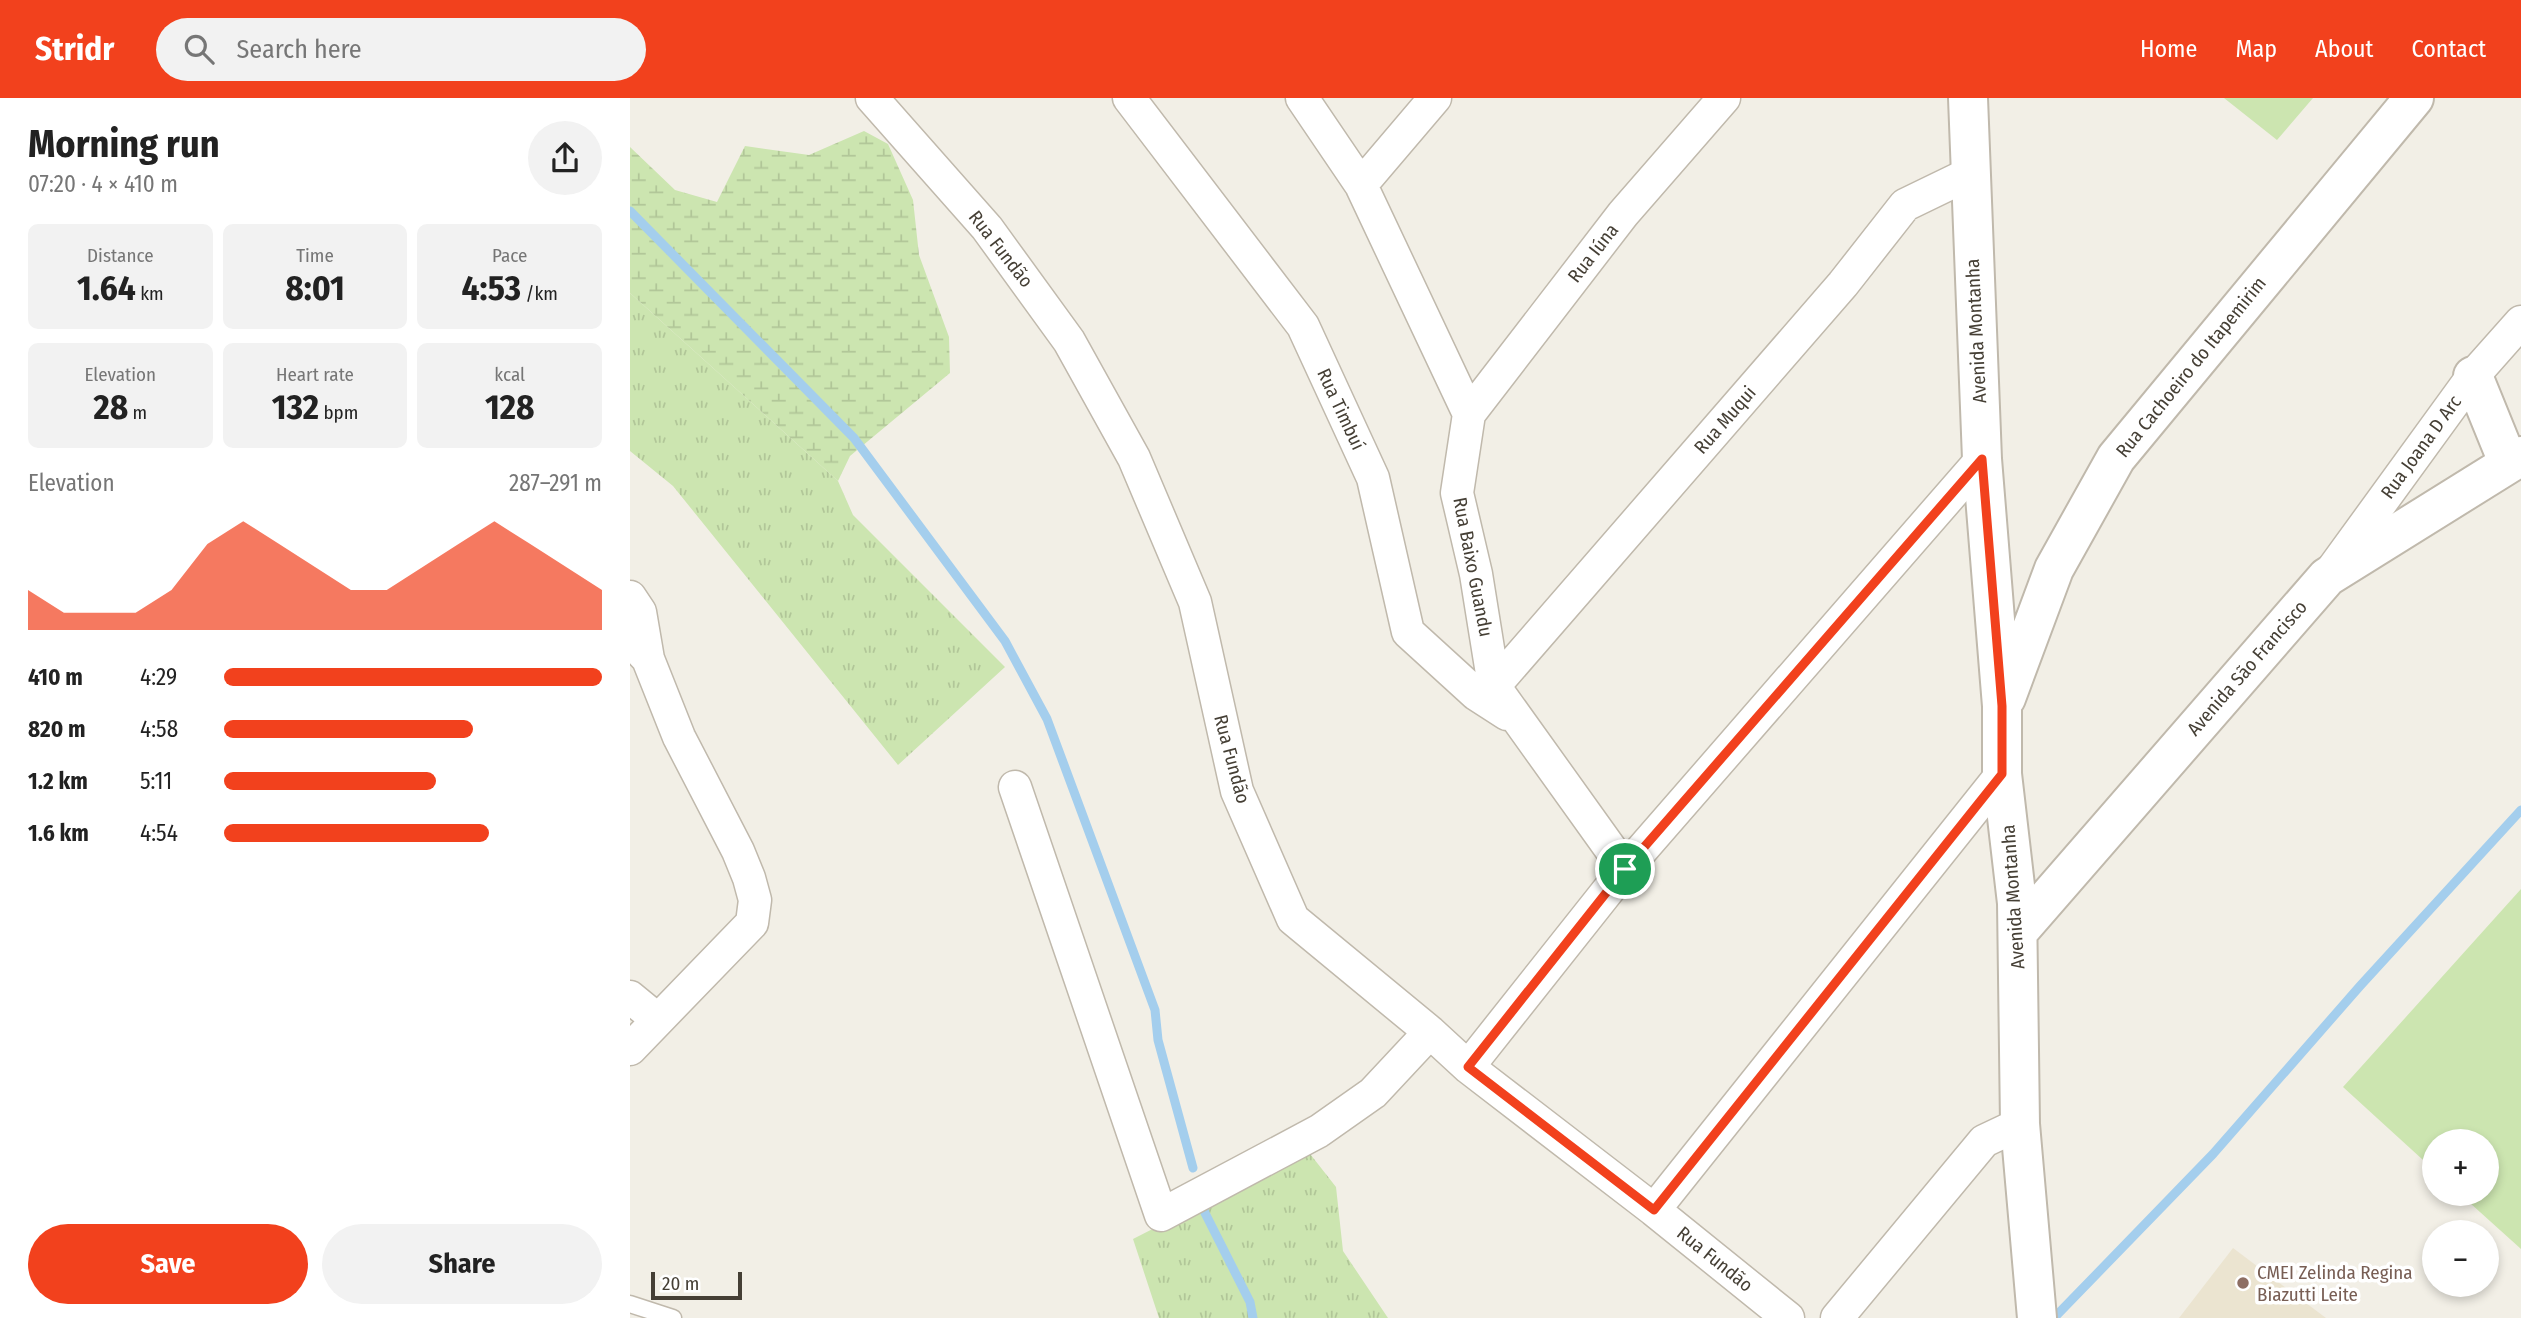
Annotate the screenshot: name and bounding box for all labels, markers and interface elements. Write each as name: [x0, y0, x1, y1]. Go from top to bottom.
search box: [156, 18, 646, 81]
text: Stridr: [35, 29, 114, 69]
icon: search: [180, 30, 218, 68]
text: Search here: [236, 34, 362, 65]
text: Home: [2140, 35, 2197, 63]
text: Map: [2235, 35, 2277, 63]
text: About: [2315, 35, 2373, 63]
text: Contact: [2411, 35, 2486, 63]
text: Morning run: [28, 121, 220, 167]
button: share: [528, 121, 602, 195]
text: 07:20 · 4 × 410 m: [28, 170, 178, 198]
street label: Rua Fundão: [964, 206, 1038, 292]
street label: Rua Iúna: [1563, 219, 1623, 287]
text: Distance: [87, 244, 154, 267]
text: Time: [296, 244, 334, 267]
text: Pace: [492, 244, 527, 267]
street label: Avenida Montanha: [1961, 258, 1991, 404]
text: 1.64: [77, 267, 136, 309]
text: 8:01: [285, 267, 345, 309]
text: 4:53: [461, 267, 521, 309]
street label: Rua Cachoeiro do Itapemirim: [2111, 272, 2271, 462]
text: km: [136, 282, 164, 305]
text: /km: [521, 282, 558, 305]
text: Elevation: [85, 363, 156, 386]
text: Heart rate: [276, 363, 354, 386]
text: kcal: [494, 363, 525, 386]
street label: Rua Timbuí: [1312, 365, 1370, 454]
street label: Rua Muqui: [1689, 381, 1761, 459]
text: 28: [93, 386, 128, 428]
text: 132: [272, 386, 319, 428]
text: 128: [485, 386, 534, 428]
street label: Rua Joana D Arc: [2376, 391, 2466, 503]
text: m: [128, 401, 147, 424]
text: bpm: [319, 401, 358, 424]
text: Elevation: [28, 469, 115, 497]
text: 287–291 m: [509, 469, 602, 497]
street label: Rua Baixo Guandu: [1448, 495, 1498, 639]
street label: Avenida São Francisco: [2182, 596, 2312, 740]
text: 410 m: [28, 663, 83, 691]
text: 4:29: [140, 663, 177, 691]
street label: Rua Fundão: [1209, 712, 1255, 806]
text: 820 m: [28, 715, 86, 743]
text: 4:58: [140, 715, 178, 743]
text: 1.2 km: [28, 767, 88, 795]
text: 5:11: [140, 767, 172, 795]
text: 1.6 km: [28, 819, 89, 847]
text: 4:54: [140, 819, 178, 847]
street label: Avenida Montanha: [1996, 824, 2030, 970]
pin: [1595, 839, 1655, 899]
icon: arrive: [1606, 850, 1644, 888]
map controls: [2422, 1129, 2499, 1297]
button: +: [2422, 1129, 2499, 1206]
button: −: [2422, 1220, 2499, 1297]
street label: Rua Fundão: [1672, 1221, 1758, 1297]
button: Save: [28, 1224, 308, 1304]
button: Share: [322, 1224, 602, 1304]
place label: CMEI Zelinda Regina Biazutti Leite: [2257, 1261, 2413, 1306]
scale bar: [651, 1269, 742, 1301]
text: 20 m: [662, 1272, 699, 1295]
marker: CMEI Zelinda Regina Biazutti Leite: [2235, 1275, 2251, 1291]

